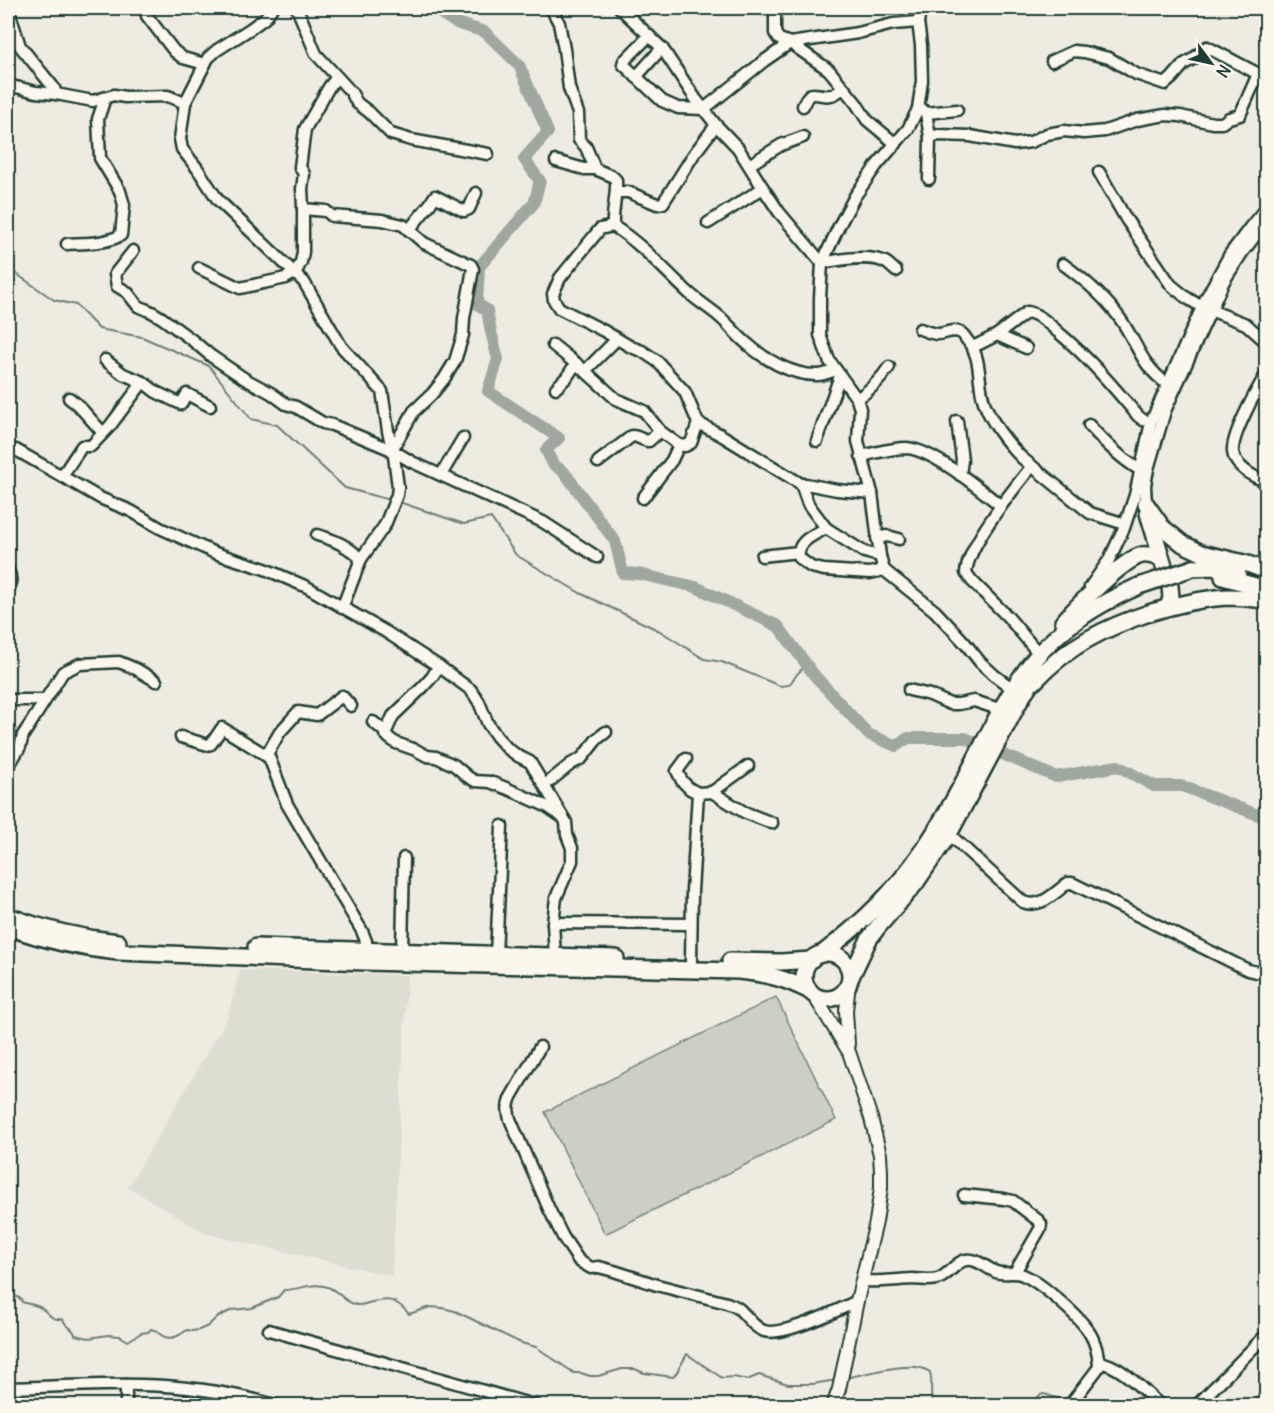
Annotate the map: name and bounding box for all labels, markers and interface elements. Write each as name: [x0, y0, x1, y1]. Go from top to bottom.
north arrow: [1181, 33, 1241, 93]
text: N: [1212, 61, 1235, 81]

